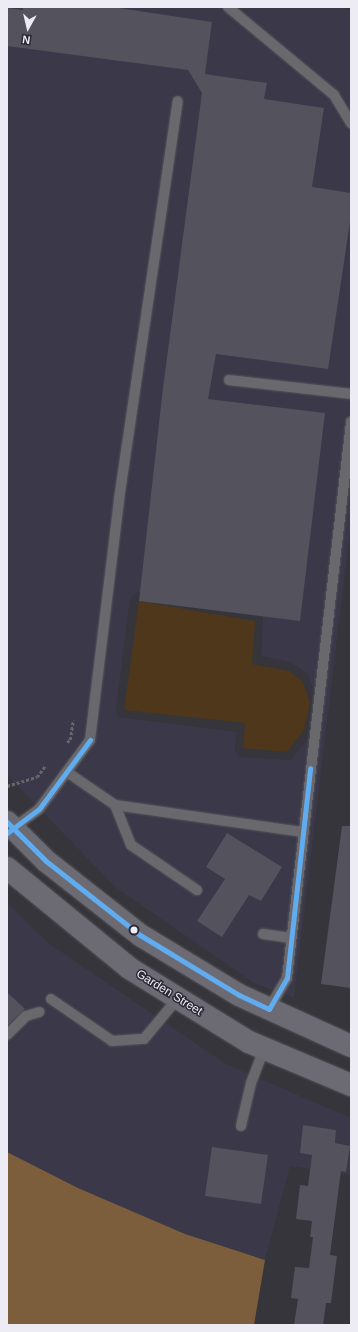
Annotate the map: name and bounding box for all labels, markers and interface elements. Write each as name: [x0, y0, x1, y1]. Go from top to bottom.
north arrow: [8, 8, 48, 48]
text: N: [22, 33, 31, 46]
unlabelled marker: [129, 925, 139, 935]
street label: Garden Street: [133, 967, 205, 1019]

